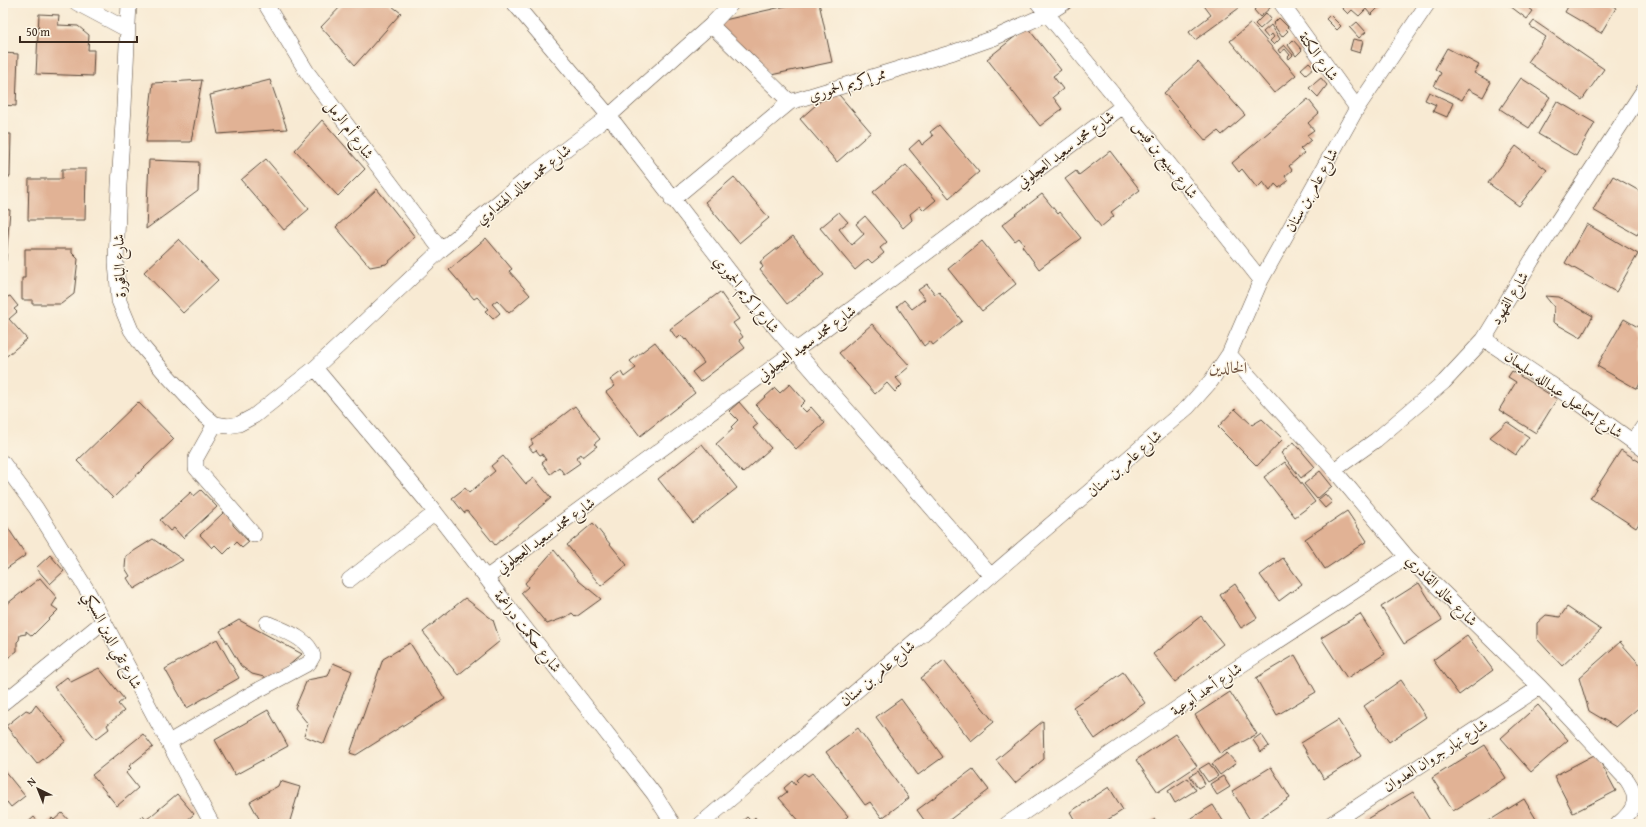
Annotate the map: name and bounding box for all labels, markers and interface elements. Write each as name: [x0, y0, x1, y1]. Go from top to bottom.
scale bar: [20, 18, 137, 44]
text: 50 m: [26, 23, 50, 40]
street label: شارع الكتة: [1292, 27, 1344, 87]
street label: ممر إكريم الحموري: [806, 62, 889, 109]
street label: شارع أم الرمل: [318, 95, 379, 165]
street label: شارع محمد سعيد العجلوني: [1012, 105, 1120, 195]
street label: شارع سبيع بن قيس: [1125, 115, 1203, 205]
street label: شارع محمد خالد الهنداوي: [471, 139, 577, 231]
street label: شارع عامر بن سنان: [1279, 144, 1345, 237]
street label: شارع الباقورة: [107, 234, 134, 298]
street label: شارع إكريم الحموري: [707, 251, 785, 339]
street label: شارع الفهود: [1485, 267, 1536, 330]
street label: شارع محمد سعيد العجلوني: [752, 300, 862, 389]
street label: شارع إسماعيل عبدالله سليمان: [1499, 345, 1627, 445]
district label: الخالدين: [1209, 355, 1247, 379]
street label: شارع عامر بن سنان: [1082, 425, 1168, 504]
street label: شارع محمد سعيد العجلوني: [491, 492, 601, 581]
street label: شارع خالد القادري: [1399, 549, 1483, 633]
street label: شارع حكمت دراغمة: [487, 586, 567, 678]
street label: شارع تقي الدين السبكي: [75, 587, 148, 695]
street label: شارع عامر بن سنان: [835, 635, 921, 713]
street label: شارع أحمد أبوعية: [1166, 657, 1248, 723]
street label: شارع نهار جروان العدوان: [1379, 713, 1493, 799]
north arrow: [18, 769, 58, 809]
text: N: [23, 773, 40, 790]

